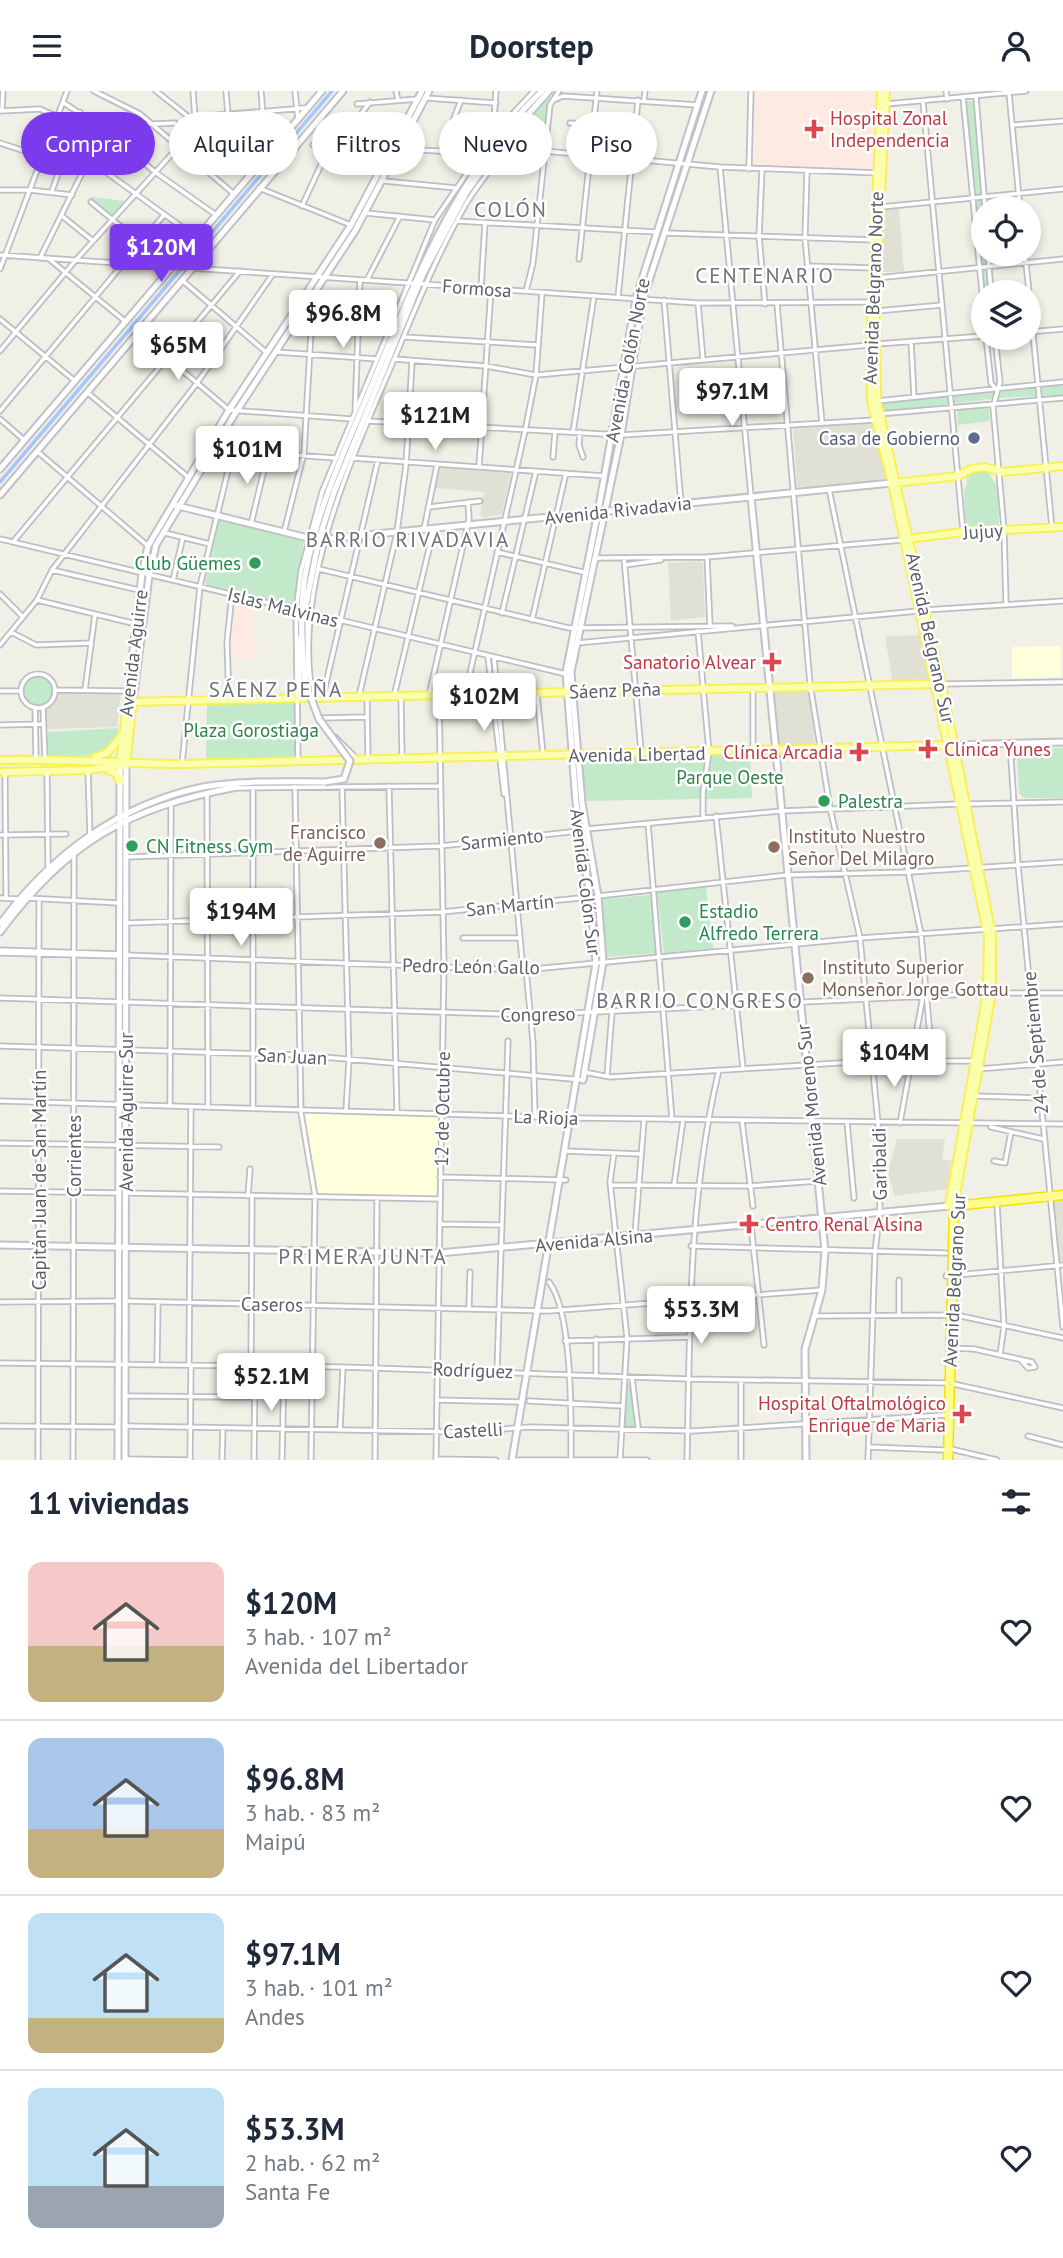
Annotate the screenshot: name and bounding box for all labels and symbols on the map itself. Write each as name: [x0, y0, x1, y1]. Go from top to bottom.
place label: Hospital Zonal Independencia: [830, 106, 949, 152]
marker: Hospital Zonal Independencia: [804, 119, 824, 139]
street label: Avenida Belgrano Norte: [858, 191, 888, 385]
district label: COLÓN: [474, 196, 548, 223]
pin: $120M: [112, 225, 210, 284]
district label: CENTENARIO: [695, 262, 835, 289]
street label: Formosa: [441, 274, 513, 302]
street label: Avenida Colón Norte: [599, 276, 655, 444]
pin: $96.8M: [286, 291, 400, 350]
pin: $65M: [137, 323, 219, 382]
pin: $97.1M: [675, 369, 789, 428]
pin: $121M: [386, 393, 484, 452]
place label: Casa de Gobierno: [819, 426, 960, 450]
pin: $101M: [198, 427, 296, 486]
marker: Casa de Gobierno: [966, 430, 982, 446]
street label: Avenida Rivadavia: [543, 490, 693, 530]
street label: Jujuy: [961, 518, 1004, 544]
district label: BARRIO RIVADAVIA: [306, 526, 510, 553]
street label: Avenida Belgrano Sur: [901, 550, 961, 726]
place label: Club Güemes: [134, 551, 241, 575]
marker: Club Güemes: [247, 555, 263, 571]
street label: Islas Malvinas: [225, 582, 341, 632]
street label: Avenida Aguirre: [113, 588, 153, 718]
place label: Sanatorio Alvear: [623, 650, 757, 674]
marker: Sanatorio Alvear: [762, 652, 782, 672]
pin: $102M: [435, 673, 533, 733]
district label: SÁENZ PEÑA: [209, 676, 343, 703]
street label: Sáenz Peña: [569, 676, 661, 704]
park label: Plaza Gorostiaga: [183, 718, 319, 742]
place label: Clínica Yunes: [944, 737, 1051, 761]
marker: Clínica Yunes: [918, 739, 938, 759]
place label: Clínica Arcadia: [723, 740, 843, 764]
street label: Avenida Libertad: [568, 741, 706, 767]
marker: Clínica Arcadia: [849, 742, 869, 762]
park label: Parque Oeste: [676, 765, 784, 789]
place label: Palestra: [838, 789, 903, 813]
marker: Palestra: [816, 793, 832, 809]
street label: Avenida Colón Sur: [565, 807, 607, 957]
place label: Francisco de Aguirre: [283, 820, 366, 866]
street label: Sarmiento: [459, 823, 545, 855]
place label: Instituto Nuestro Señor Del Milagro: [788, 824, 935, 870]
place label: CN Fitness Gym: [146, 834, 273, 858]
marker: Francisco de Aguirre: [372, 835, 388, 851]
marker: CN Fitness Gym: [124, 838, 140, 854]
marker: Instituto Nuestro Señor Del Milagro: [766, 839, 782, 855]
street label: San Martín: [465, 888, 555, 922]
pin: $194M: [192, 889, 290, 948]
place label: Estadio Alfredo Terrera: [699, 899, 819, 945]
marker: Estadio Alfredo Terrera: [677, 914, 693, 930]
street label: Pedro León Gallo: [402, 953, 540, 979]
place label: Instituto Superior Monseñor Jorge Gottau: [822, 955, 1009, 1001]
marker: Instituto Superior Monseñor Jorge Gottau: [800, 970, 816, 986]
street label: 24 de Septiembre: [1017, 970, 1053, 1116]
district label: BARRIO CONGRESO: [596, 987, 804, 1014]
street label: Congreso: [500, 1001, 576, 1027]
street label: Avenida Moreno Sur: [790, 1022, 831, 1187]
pin: $104M: [845, 1030, 943, 1089]
street label: Avenida Aguirre Sur: [114, 1032, 138, 1192]
street label: San Juan: [256, 1042, 328, 1070]
street label: 12 de Octubre: [429, 1051, 455, 1167]
street label: Capitán Juan de San Martín: [27, 1070, 51, 1290]
street label: La Rioja: [513, 1104, 579, 1130]
street label: Corrientes: [62, 1115, 86, 1197]
street label: Garibaldi: [866, 1127, 892, 1201]
street label: Avenida Belgrano Sur: [937, 1192, 971, 1368]
place label: Centro Renal Alsina: [765, 1212, 923, 1236]
marker: Centro Renal Alsina: [739, 1214, 759, 1234]
street label: Avenida Alsina: [534, 1223, 654, 1257]
district label: PRIMERA JUNTA: [278, 1243, 448, 1270]
pin: $53.3M: [644, 1287, 758, 1346]
street label: Caseros: [241, 1291, 303, 1317]
pin: $52.1M: [214, 1353, 328, 1413]
street label: Rodríguez: [432, 1357, 514, 1383]
place label: Hospital Oftalmológico Enrique de Maria: [758, 1391, 946, 1437]
marker: Hospital Oftalmológico Enrique de Maria: [952, 1404, 972, 1424]
street label: Castelli: [442, 1416, 504, 1444]

